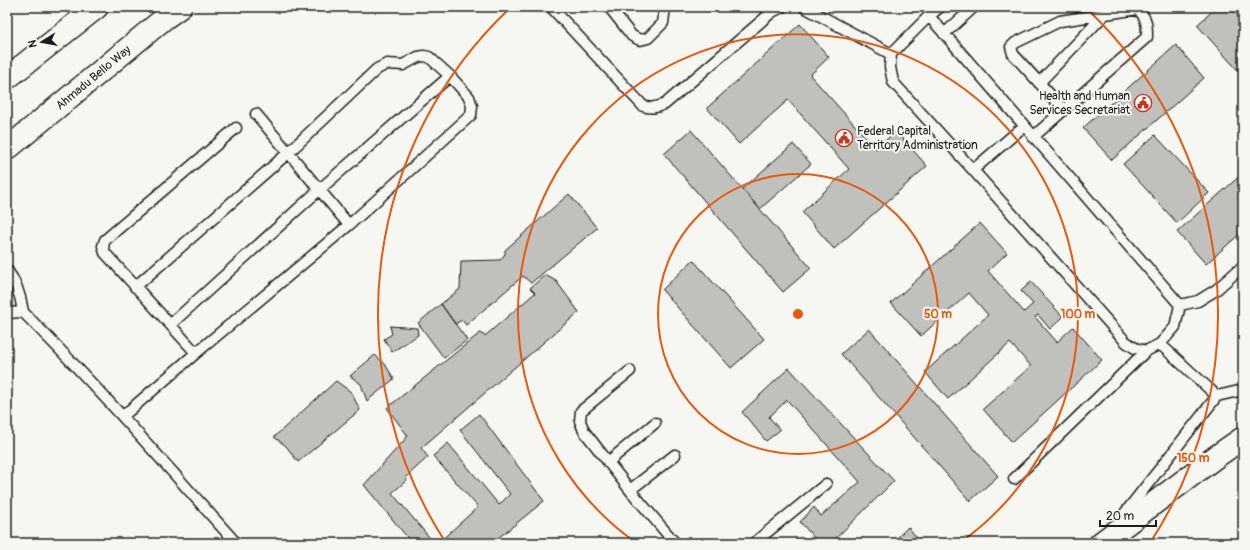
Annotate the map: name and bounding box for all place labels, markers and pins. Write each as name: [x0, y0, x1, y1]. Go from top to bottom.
place label: Health and Human Services Secretariat: [1029, 89, 1130, 118]
public building icon: Health and Human Services Secretariat: [1133, 93, 1153, 113]
place label: Federal Capital Territory Administration: [857, 124, 978, 153]
public building icon: Federal Capital Territory Administration: [834, 128, 854, 148]
centre of rings: [791, 307, 805, 321]

